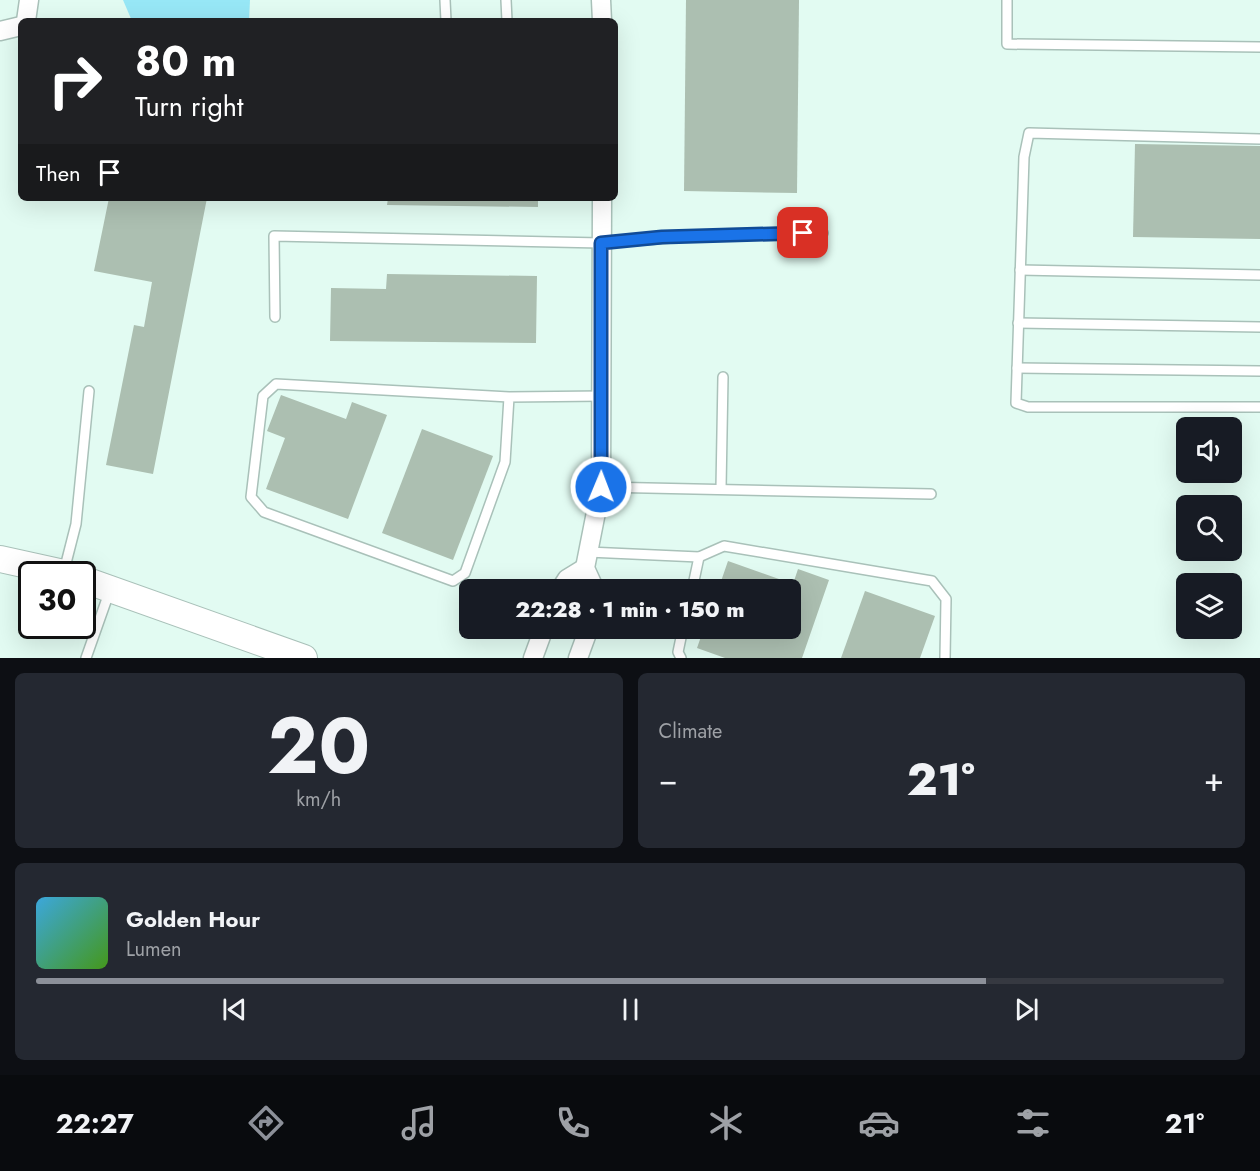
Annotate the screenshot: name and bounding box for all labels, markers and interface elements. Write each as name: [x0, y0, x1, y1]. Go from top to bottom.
text: 80 m: [135, 31, 236, 92]
icon: right: [36, 42, 114, 120]
text: Turn right: [135, 87, 243, 126]
icon: arrive: [93, 156, 126, 189]
text: Then: [36, 157, 81, 189]
pin: [777, 207, 828, 258]
icon: arrive: [786, 216, 819, 249]
map controls: [1176, 417, 1242, 639]
button: sound: [1176, 417, 1242, 483]
position arrow: [569, 455, 633, 519]
button: search: [1176, 495, 1242, 561]
speed limit sign: 30: [18, 561, 96, 639]
button: layers: [1176, 573, 1242, 639]
text: 22:28 · 1 min · 150 m: [515, 593, 745, 625]
text: 20: [267, 690, 370, 802]
text: Climate: [659, 717, 722, 746]
text: 21°: [907, 747, 975, 812]
text: −: [659, 756, 678, 803]
text: +: [1204, 756, 1224, 803]
text: km/h: [296, 785, 341, 814]
text: Golden Hour: [126, 903, 260, 935]
text: Lumen: [126, 935, 182, 964]
icon: previous: [218, 993, 251, 1026]
icon: pause: [614, 993, 647, 1026]
icon: next: [1010, 993, 1043, 1026]
icon: directions: [245, 1102, 287, 1144]
icon: music: [398, 1102, 440, 1144]
icon: phone: [552, 1102, 594, 1144]
icon: climate: [705, 1102, 747, 1144]
icon: car: [858, 1102, 900, 1144]
icon: filters: [1012, 1102, 1054, 1144]
text: 22:27: [56, 1104, 134, 1143]
text: 21°: [1165, 1104, 1204, 1143]

